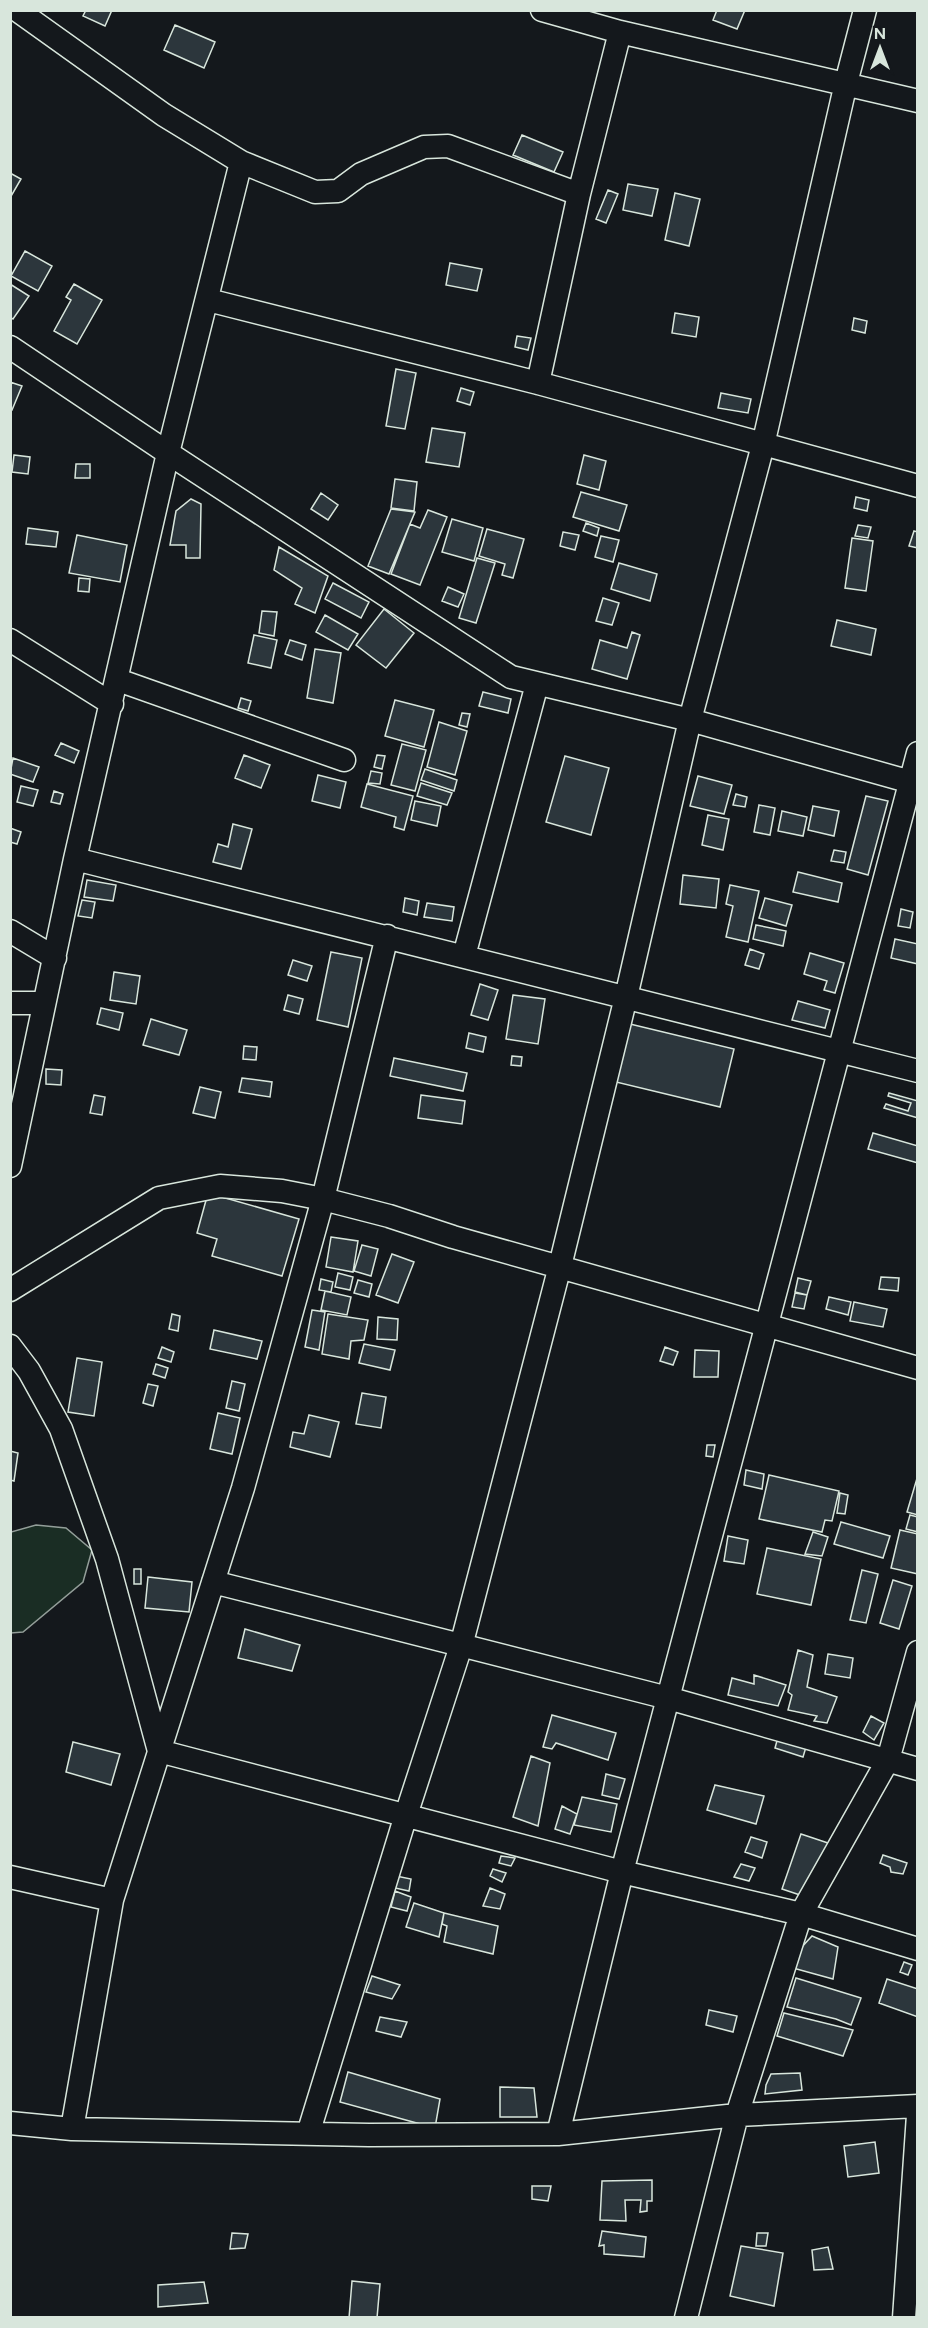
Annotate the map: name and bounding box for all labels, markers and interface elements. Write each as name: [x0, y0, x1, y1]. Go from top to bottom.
north arrow: [850, 18, 910, 78]
text: N: [874, 24, 886, 43]

